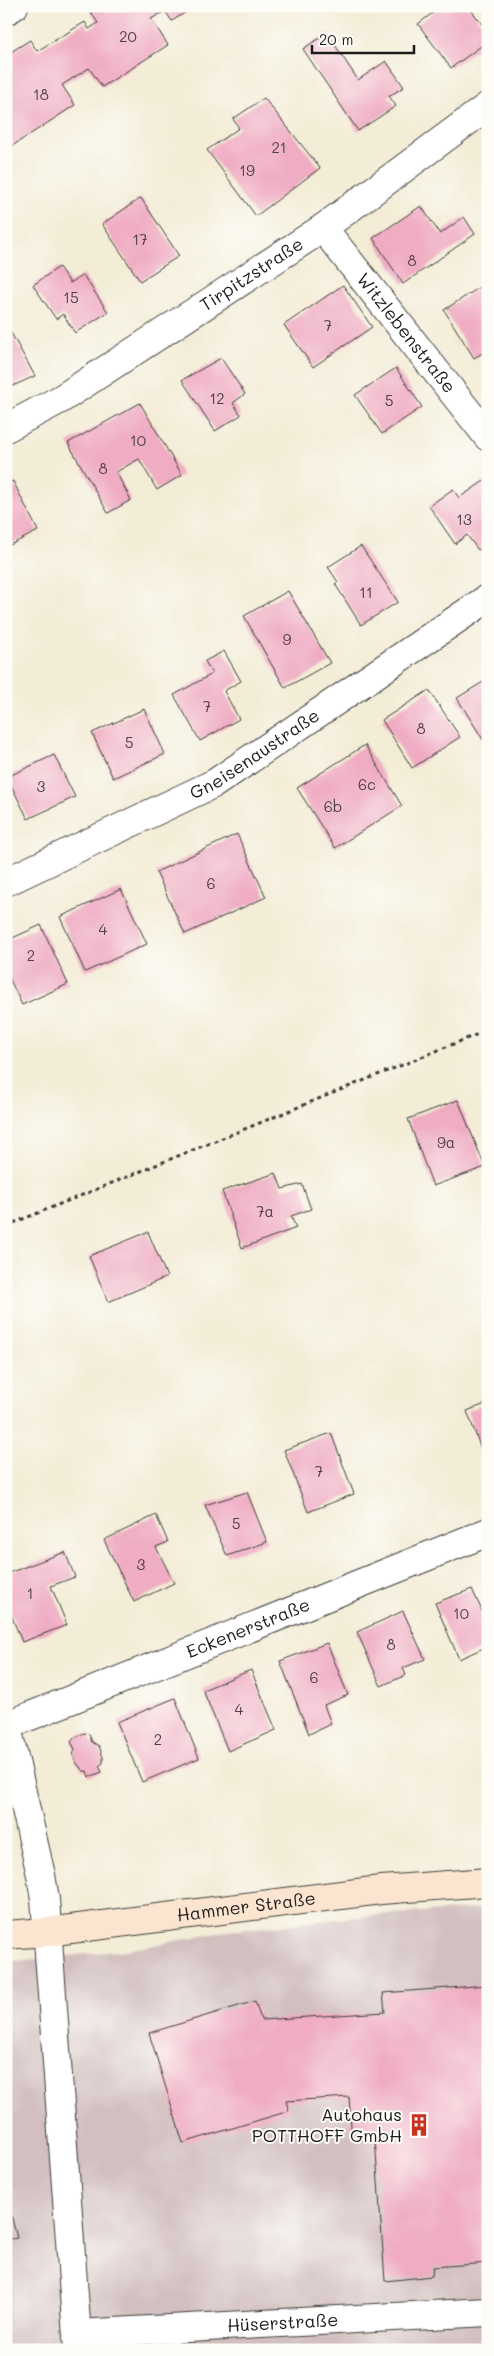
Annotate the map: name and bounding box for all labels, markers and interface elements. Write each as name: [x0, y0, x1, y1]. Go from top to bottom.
scale bar: [312, 22, 414, 54]
house number: 20: [119, 26, 137, 46]
text: 20 m: [319, 29, 353, 49]
house number: 18: [33, 84, 49, 104]
house number: 21: [271, 137, 287, 157]
house number: 19: [239, 160, 255, 180]
house number: 17: [132, 229, 148, 249]
street label: Tirpitzstraße: [195, 231, 307, 316]
house number: 8: [407, 250, 417, 270]
street label: Witzlebenstraße: [352, 267, 462, 398]
house number: 15: [63, 287, 79, 307]
house number: 7: [324, 315, 332, 335]
house number: 12: [209, 388, 225, 408]
house number: 5: [385, 390, 393, 410]
house number: 10: [130, 430, 146, 450]
house number: 8: [98, 458, 108, 478]
house number: 13: [456, 509, 472, 529]
house number: 11: [359, 582, 373, 602]
house number: 9: [283, 629, 292, 649]
house number: 7: [203, 696, 211, 716]
street label: Gneisenaustraße: [185, 703, 324, 804]
house number: 8: [416, 718, 426, 738]
house number: 5: [125, 732, 133, 752]
house number: 6c: [358, 774, 376, 794]
house number: 3: [37, 776, 46, 796]
house number: 6b: [324, 796, 342, 816]
house number: 6: [206, 873, 216, 893]
house number: 4: [99, 919, 108, 939]
house number: 2: [27, 945, 35, 965]
house number: 9a: [437, 1132, 455, 1152]
house number: 7a: [256, 1201, 274, 1221]
house number: 7: [315, 1461, 323, 1481]
house number: 5: [232, 1513, 240, 1533]
house number: 3: [137, 1554, 146, 1574]
house number: 1: [27, 1583, 33, 1603]
street label: Eckenerstraße: [183, 1592, 313, 1663]
house number: 10: [453, 1603, 469, 1623]
house number: 8: [386, 1634, 396, 1654]
house number: 6: [309, 1667, 319, 1687]
house number: 4: [235, 1699, 244, 1719]
house number: 2: [154, 1729, 162, 1749]
street label: Hammer Straße: [175, 1885, 317, 1927]
place label: Autohaus POTTHOFF GmbH: [252, 2102, 402, 2147]
building icon: Autohaus POTTHOFF GmbH: [406, 2112, 432, 2138]
street label: Hüserstraße: [227, 2307, 339, 2337]

